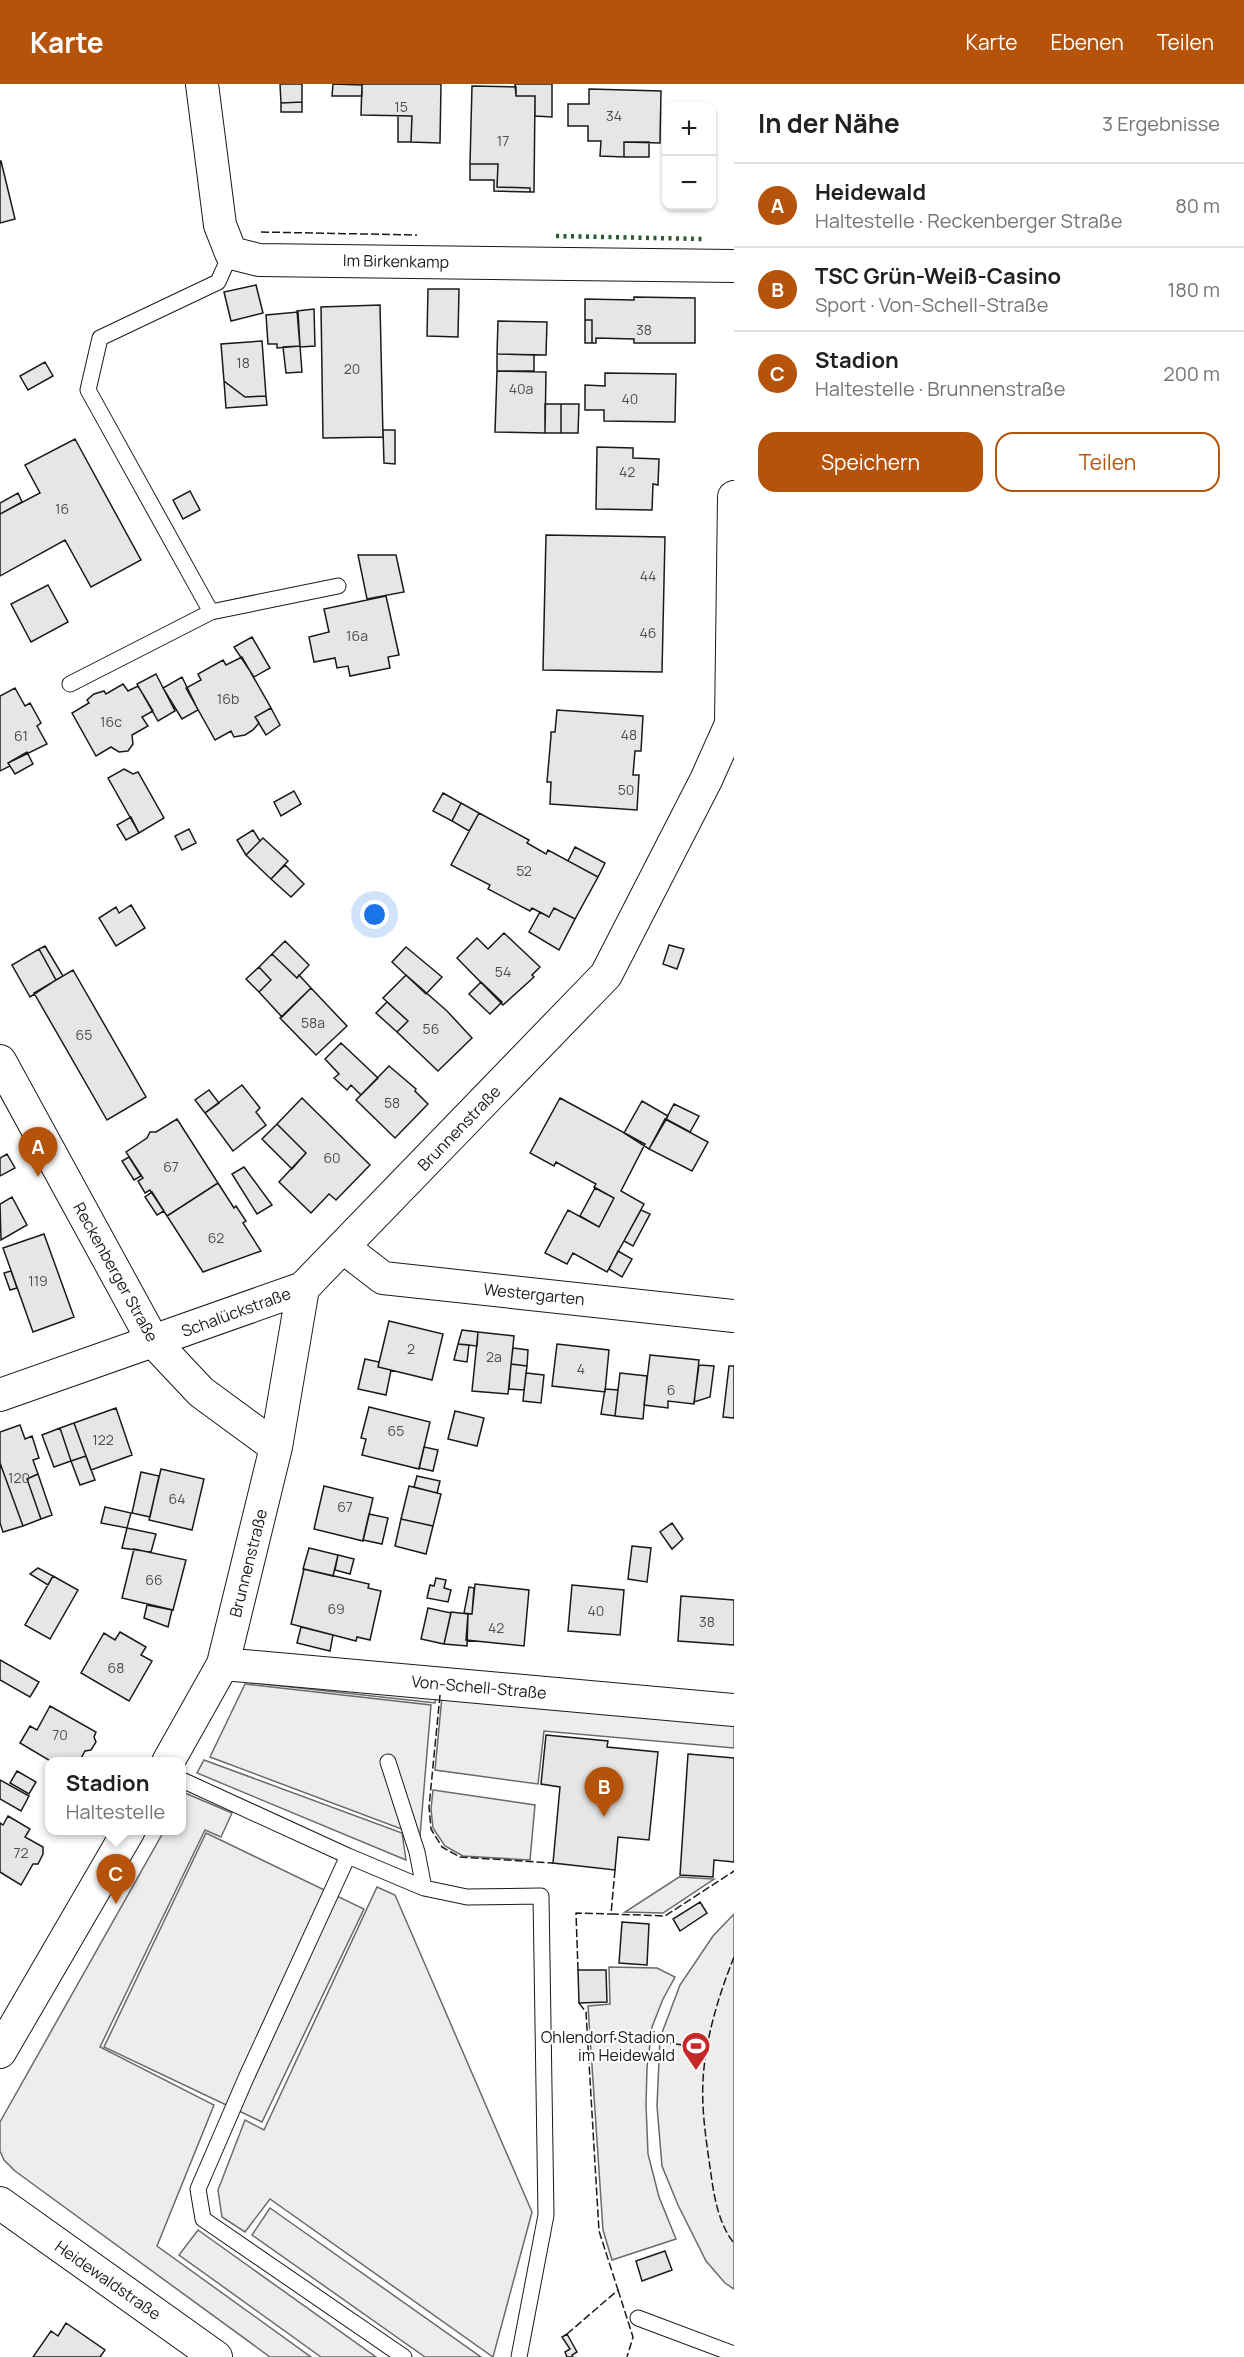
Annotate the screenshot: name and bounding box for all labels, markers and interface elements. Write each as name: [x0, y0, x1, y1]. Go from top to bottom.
text: Karte: [30, 23, 104, 61]
text: Karte: [965, 28, 1017, 56]
text: Ebenen: [1050, 28, 1124, 56]
text: Teilen: [1157, 28, 1214, 56]
house number: 15: [394, 97, 408, 116]
map controls: [662, 102, 716, 210]
button: +: [662, 102, 716, 156]
text: In der Nähe: [758, 105, 900, 141]
house number: 34: [606, 106, 622, 125]
text: 3 Ergebnisse: [1102, 110, 1220, 137]
house number: 17: [497, 131, 509, 150]
button: −: [662, 156, 716, 210]
text: Heidewald: [815, 177, 926, 207]
text: A: [771, 192, 784, 219]
text: 80 m: [1175, 192, 1220, 219]
text: Haltestelle · Reckenberger Straße: [815, 207, 1123, 234]
street label: Im Birkenkamp: [343, 249, 449, 273]
text: TSC Grün-Weiß-Casino: [815, 261, 1061, 291]
text: B: [771, 276, 784, 303]
text: 180 m: [1167, 276, 1220, 303]
text: Sport · Von-Schell-Straße: [815, 291, 1048, 318]
house number: 38: [636, 320, 652, 339]
text: Stadion: [815, 345, 899, 375]
house number: 18: [236, 353, 250, 372]
house number: 20: [344, 359, 360, 378]
text: C: [770, 360, 785, 387]
text: 200 m: [1163, 360, 1220, 387]
text: Haltestelle · Brunnenstraße: [815, 375, 1066, 402]
house number: 40a: [509, 379, 533, 398]
house number: 40: [622, 389, 638, 408]
button: Speichern: [758, 432, 983, 492]
button: Teilen: [995, 432, 1220, 492]
house number: 42: [619, 462, 635, 481]
house number: 16: [55, 499, 69, 518]
house number: 44: [640, 566, 656, 585]
house number: 46: [640, 623, 656, 642]
house number: 16a: [346, 626, 368, 645]
house number: 16b: [217, 689, 239, 708]
house number: 16c: [100, 712, 122, 731]
house number: 48: [621, 725, 637, 744]
house number: 61: [14, 726, 28, 745]
house number: 50: [618, 780, 634, 799]
house number: 52: [516, 861, 532, 880]
your location: [360, 900, 389, 929]
house number: 54: [495, 962, 511, 981]
house number: 58a: [301, 1013, 325, 1032]
house number: 56: [423, 1019, 439, 1038]
house number: 65: [76, 1025, 92, 1044]
street label: Brunnenstraße: [413, 1081, 505, 1175]
house number: 58: [384, 1093, 400, 1112]
pin: A: [18, 1128, 57, 1177]
house number: 60: [323, 1148, 341, 1167]
house number: 67: [163, 1157, 179, 1176]
street label: Reckenberger Straße: [68, 1198, 164, 1346]
house number: 62: [208, 1228, 224, 1247]
house number: 119: [28, 1271, 48, 1290]
street label: Westergarten: [482, 1278, 586, 1310]
street label: Schalückstraße: [178, 1282, 294, 1342]
house number: 2: [407, 1339, 415, 1358]
house number: 2a: [486, 1347, 502, 1366]
house number: 4: [577, 1359, 585, 1378]
house number: 6: [667, 1380, 675, 1399]
house number: 65: [388, 1421, 404, 1440]
house number: 122: [92, 1430, 114, 1449]
house number: 120: [8, 1468, 30, 1487]
house number: 64: [169, 1489, 185, 1508]
house number: 67: [337, 1497, 353, 1516]
street label: Brunnenstraße: [224, 1507, 272, 1619]
house number: 66: [145, 1570, 163, 1589]
house number: 69: [327, 1599, 345, 1618]
house number: 40: [588, 1601, 604, 1620]
house number: 38: [699, 1612, 715, 1631]
house number: 42: [488, 1618, 504, 1637]
house number: 68: [108, 1658, 124, 1677]
street label: Von-Schell-Straße: [410, 1670, 548, 1704]
house number: 70: [52, 1725, 68, 1744]
popup: [45, 1757, 186, 1835]
text: Stadion: [66, 1768, 149, 1798]
pin: B: [584, 1768, 624, 1817]
text: Haltestelle: [66, 1798, 165, 1825]
house number: 72: [13, 1843, 29, 1862]
pin: C: [96, 1854, 136, 1904]
place label: Ohlendorf Stadion im Heidewald: [541, 2026, 675, 2066]
sports icon: Ohlendorf Stadion im Heidewald: [680, 2030, 712, 2072]
street label: Heidewaldstraße: [51, 2235, 165, 2325]

